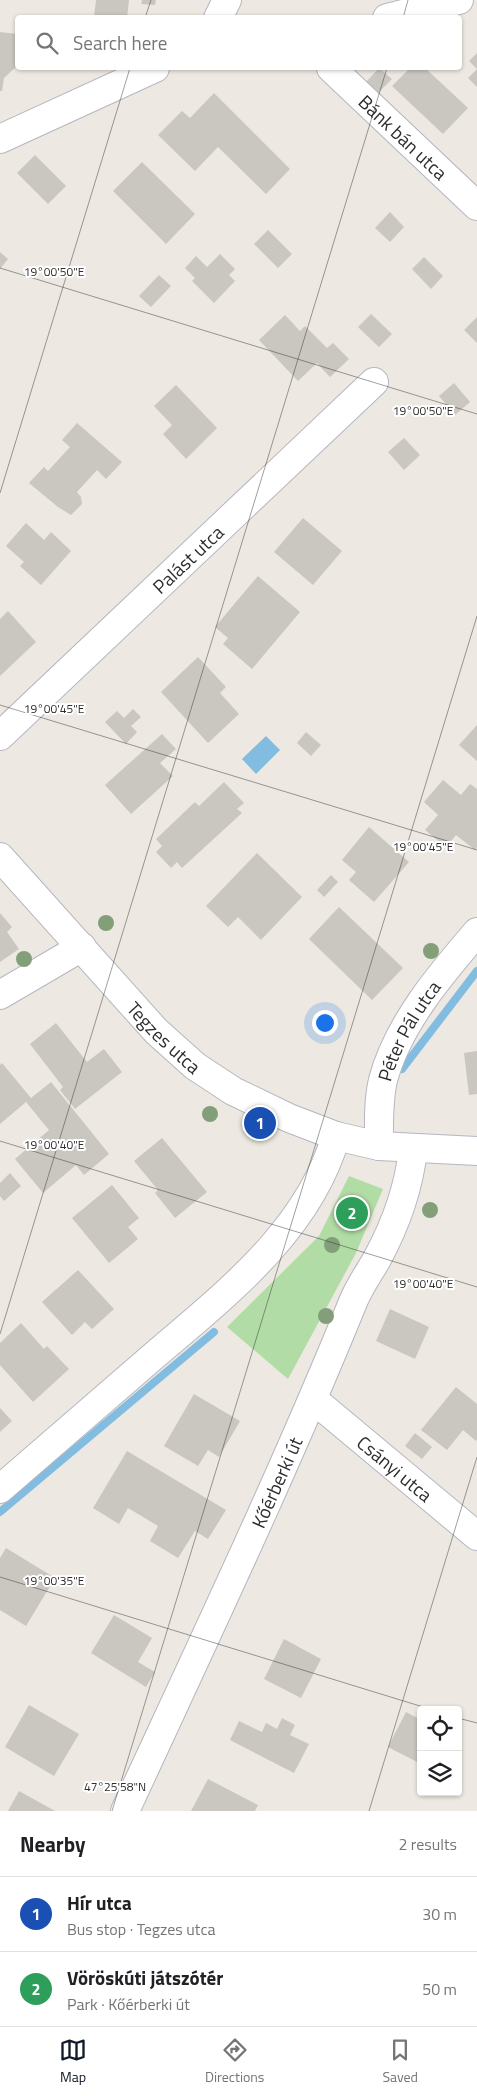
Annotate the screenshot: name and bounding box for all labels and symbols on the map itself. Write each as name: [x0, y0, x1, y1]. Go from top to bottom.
street label: Bánk bán utca: [353, 87, 455, 186]
text: 19°00'50"E: [24, 262, 85, 281]
text: 19°00'50"E: [393, 401, 454, 420]
street label: Palást utca: [145, 517, 230, 600]
text: 19°00'45"E: [24, 699, 85, 718]
text: 19°00'45"E: [393, 837, 454, 856]
street label: Péter Pál utca: [369, 973, 447, 1084]
street label: Tegzes utca: [121, 994, 208, 1080]
your location: [312, 1010, 338, 1036]
pin: 1: [244, 1104, 276, 1142]
text: 19°00'40"E: [24, 1135, 85, 1154]
pin: 2: [336, 1194, 368, 1232]
text: 19°00'40"E: [393, 1274, 454, 1293]
street label: Csányi utca: [351, 1428, 440, 1508]
street label: Kőérberki út: [243, 1431, 309, 1532]
text: 19°00'35"E: [24, 1571, 85, 1590]
text: 47°25'58"N: [84, 1777, 146, 1796]

